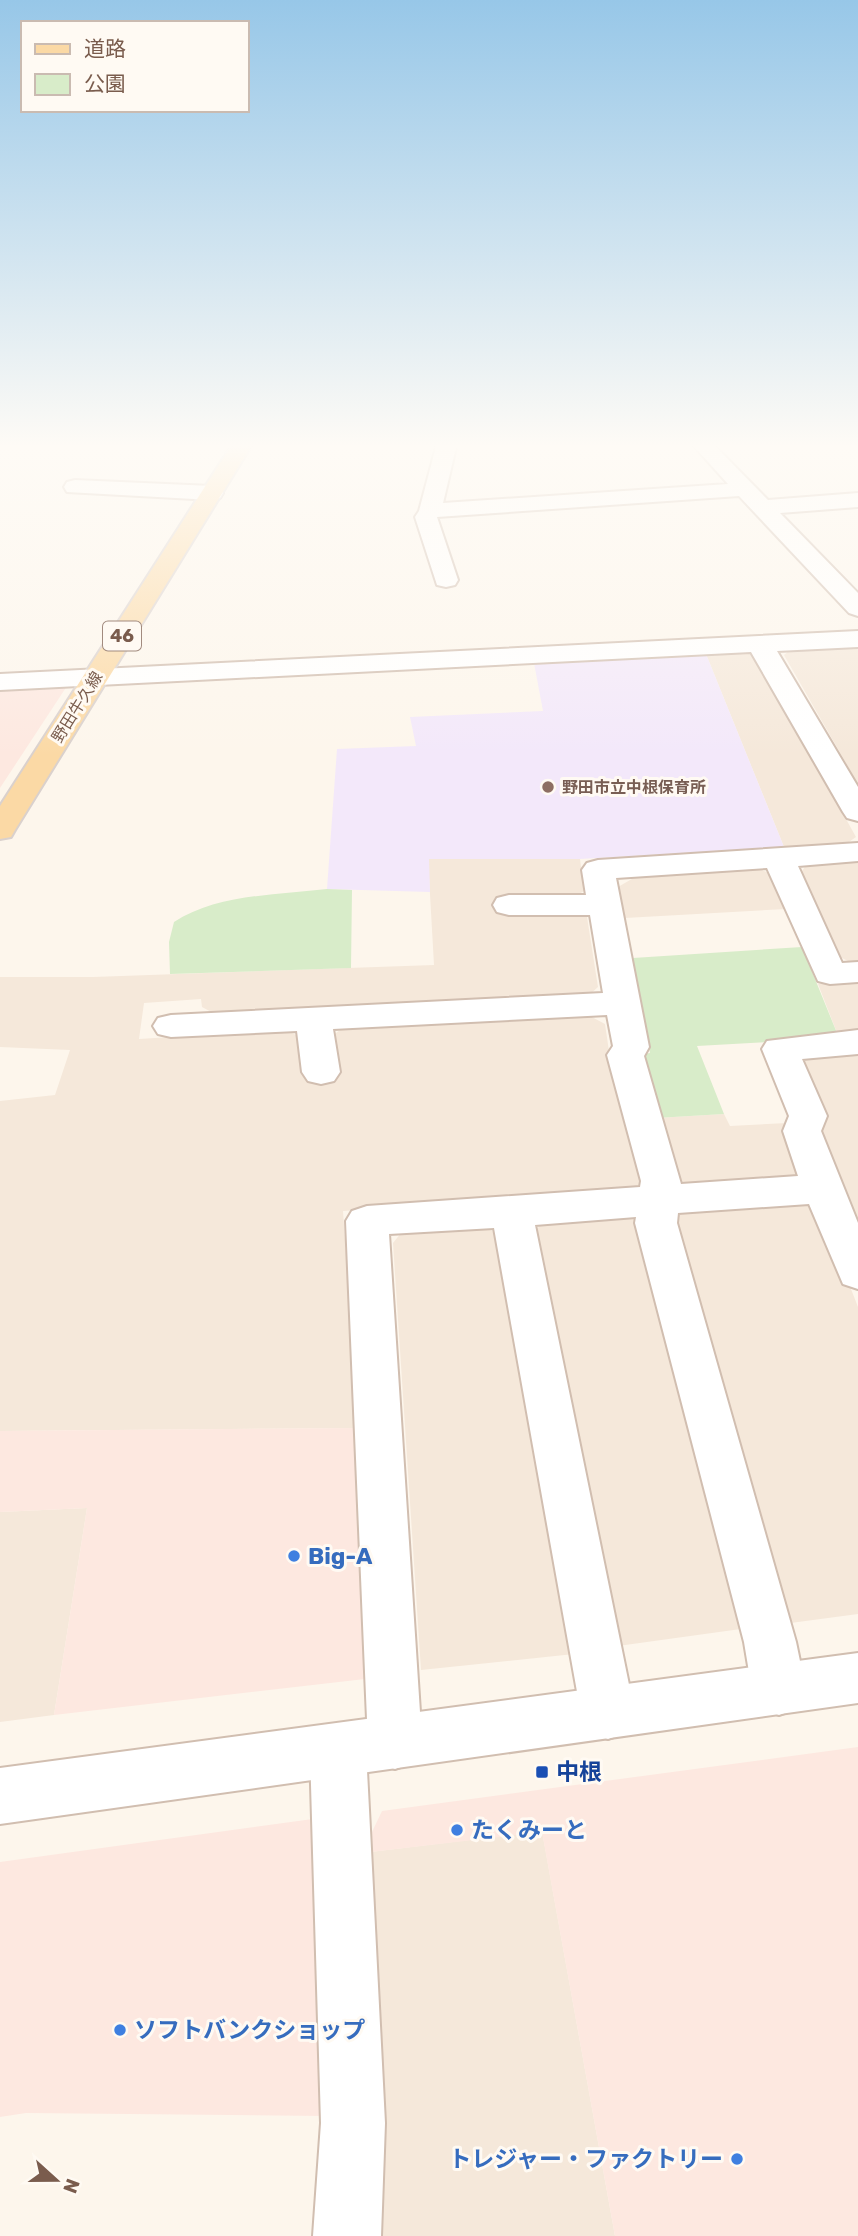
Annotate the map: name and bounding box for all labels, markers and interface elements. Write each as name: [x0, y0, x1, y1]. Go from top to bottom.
legend: [21, 21, 248, 112]
text: 道路: [84, 36, 126, 61]
text: 公園: [84, 71, 126, 96]
road number: 46: [103, 622, 141, 650]
street label: 野田牛久線: [48, 668, 106, 746]
place label: 野田市立中根保育所: [562, 778, 706, 797]
marker: 野田市立中根保育所: [540, 779, 556, 795]
place label: Big-A: [308, 1542, 373, 1570]
marker: Big-A: [286, 1548, 302, 1564]
place label: 中根: [556, 1758, 602, 1786]
marker: 中根: [534, 1764, 550, 1780]
place label: たくみーと: [471, 1816, 587, 1844]
marker: たくみーと: [449, 1822, 465, 1838]
place label: ソフトバンクショップ: [134, 2016, 365, 2044]
marker: ソフトバンクショップ: [112, 2022, 128, 2038]
north arrow: [21, 2145, 91, 2215]
place label: トレジャー・ファクトリー: [448, 2145, 723, 2173]
marker: トレジャー・ファクトリー: [729, 2151, 745, 2167]
text: N: [58, 2175, 85, 2196]

